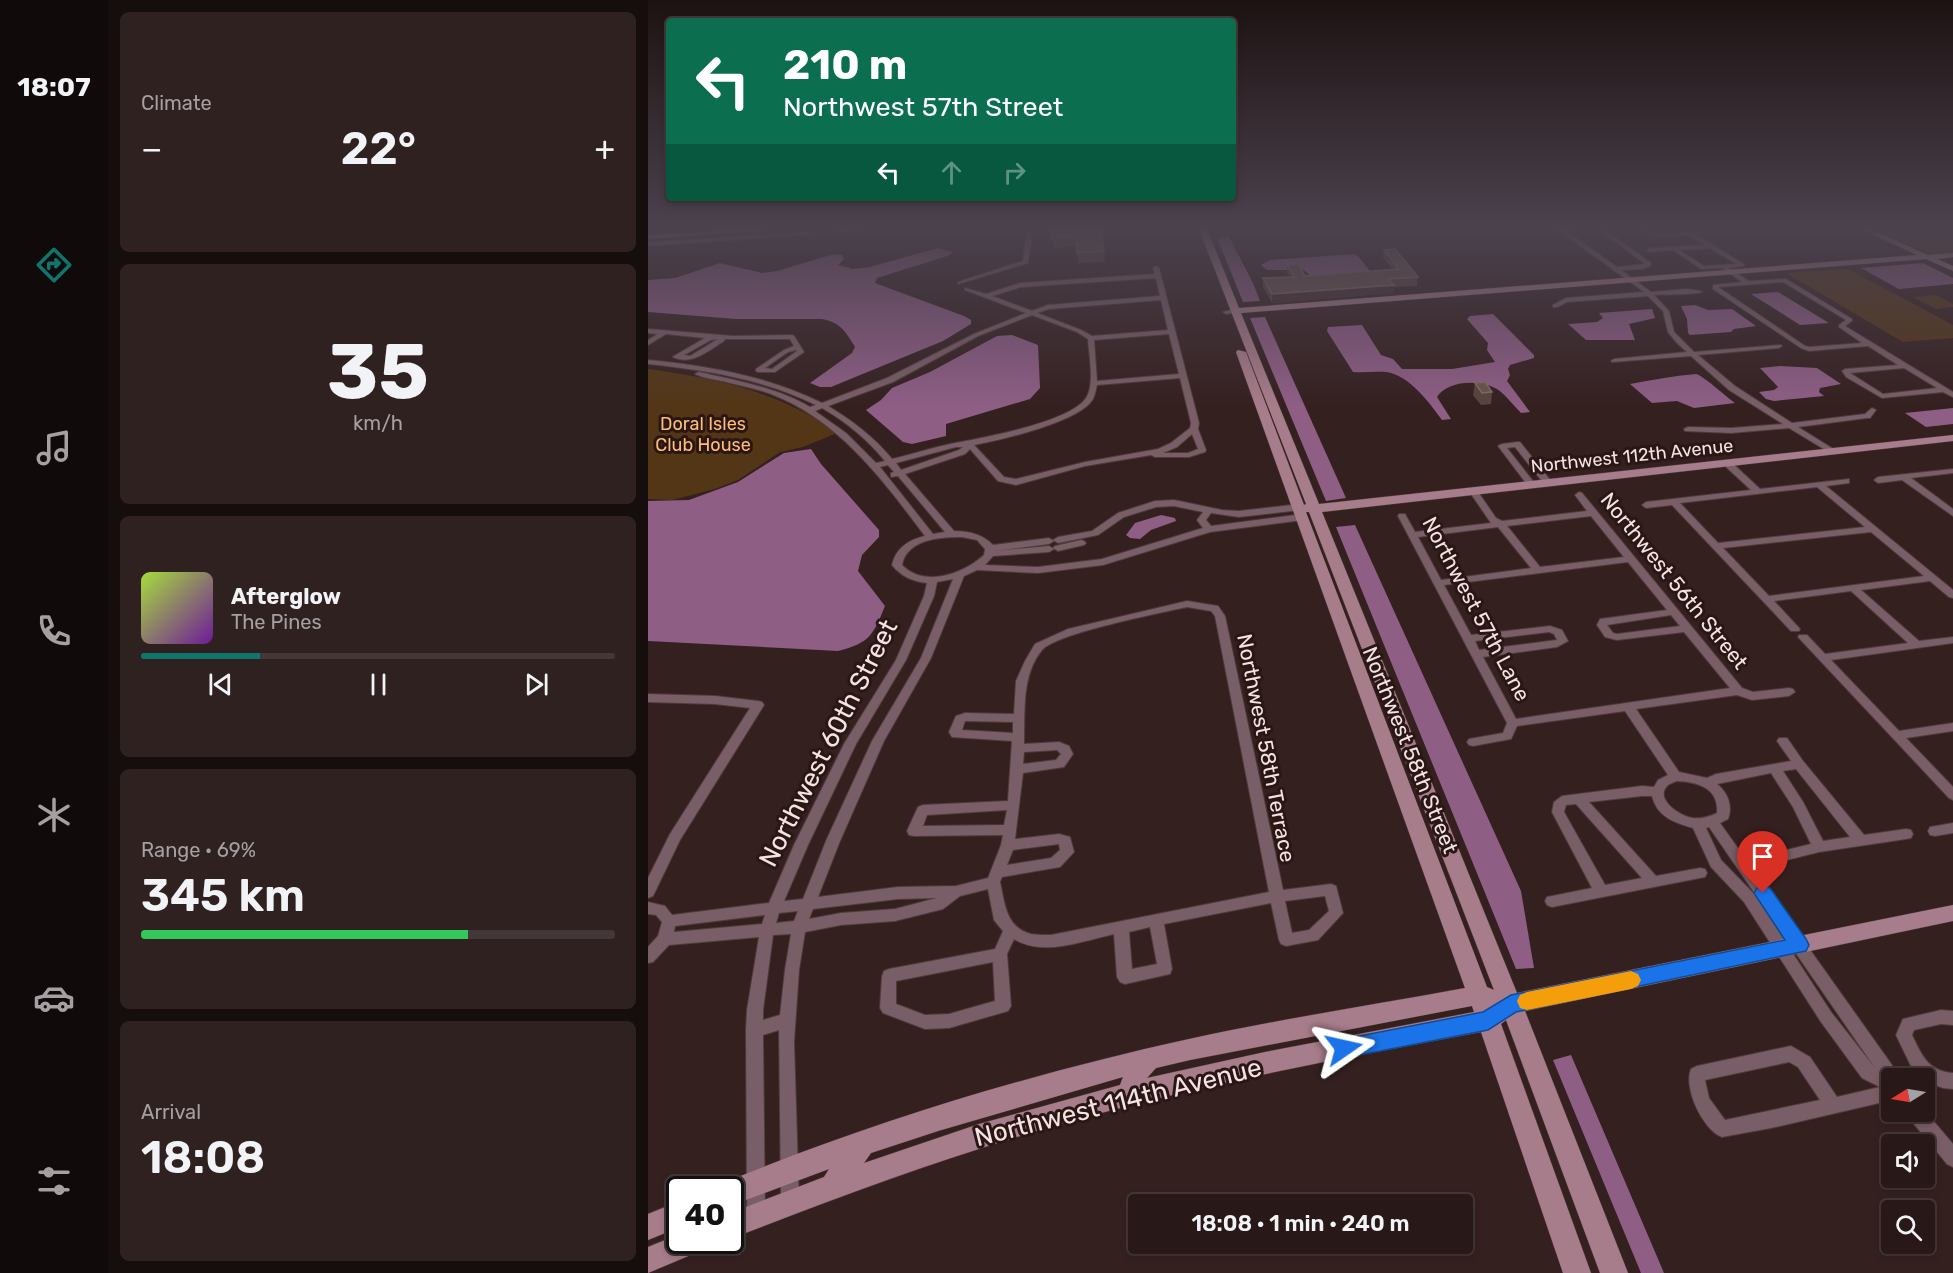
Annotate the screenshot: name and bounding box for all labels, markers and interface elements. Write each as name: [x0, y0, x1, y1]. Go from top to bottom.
text: 210 m: [783, 40, 907, 90]
icon: left: [684, 42, 762, 120]
text: 18:07: [17, 71, 91, 103]
text: Climate: [141, 91, 212, 115]
text: Northwest 57th Street: [783, 91, 1063, 123]
text: 22°: [341, 122, 416, 175]
text: −: [141, 129, 162, 168]
text: +: [594, 129, 615, 168]
icon: left: [872, 156, 905, 189]
icon: ahead: [935, 156, 968, 189]
icon: right: [998, 156, 1031, 189]
icon: directions: [33, 244, 75, 286]
text: 35: [327, 325, 429, 418]
text: km/h: [353, 411, 403, 435]
park label: Doral Isles Club House: [655, 413, 751, 456]
icon: music: [33, 427, 75, 469]
street label: Northwest 112th Avenue: [1530, 434, 1734, 478]
street label: Northwest 56th Street: [1595, 487, 1753, 674]
street label: Northwest 57th Lane: [1417, 512, 1536, 705]
text: Afterglow: [231, 583, 341, 610]
icon: phone: [33, 610, 75, 652]
text: The Pines: [231, 610, 322, 634]
street label: Northwest 60th Street: [753, 614, 904, 872]
street label: Northwest 58th Terrace: [1232, 632, 1301, 864]
street label: Northwest 58th Street: [1358, 643, 1463, 857]
icon: previous: [204, 668, 237, 701]
icon: pause: [362, 668, 395, 701]
icon: next: [520, 668, 553, 701]
icon: climate: [33, 794, 75, 836]
pin: [1737, 831, 1788, 893]
text: Range · 69%: [141, 838, 256, 862]
icon: arrive: [1746, 840, 1779, 873]
text: 345 km: [141, 869, 305, 922]
icon: car: [33, 977, 75, 1019]
position arrow: [1312, 1016, 1376, 1080]
street label: Northwest 114th Avenue: [971, 1052, 1265, 1153]
north arrow: [1881, 1068, 1935, 1122]
map controls: [1881, 1068, 1935, 1254]
text: Arrival: [141, 1100, 201, 1124]
text: 18:08: [141, 1131, 265, 1184]
button: sound: [1881, 1134, 1935, 1188]
icon: filters: [33, 1160, 75, 1202]
speed limit sign: 40: [666, 1176, 744, 1254]
button: search: [1881, 1200, 1935, 1254]
text: 18:08 · 1 min · 240 m: [1191, 1210, 1410, 1237]

